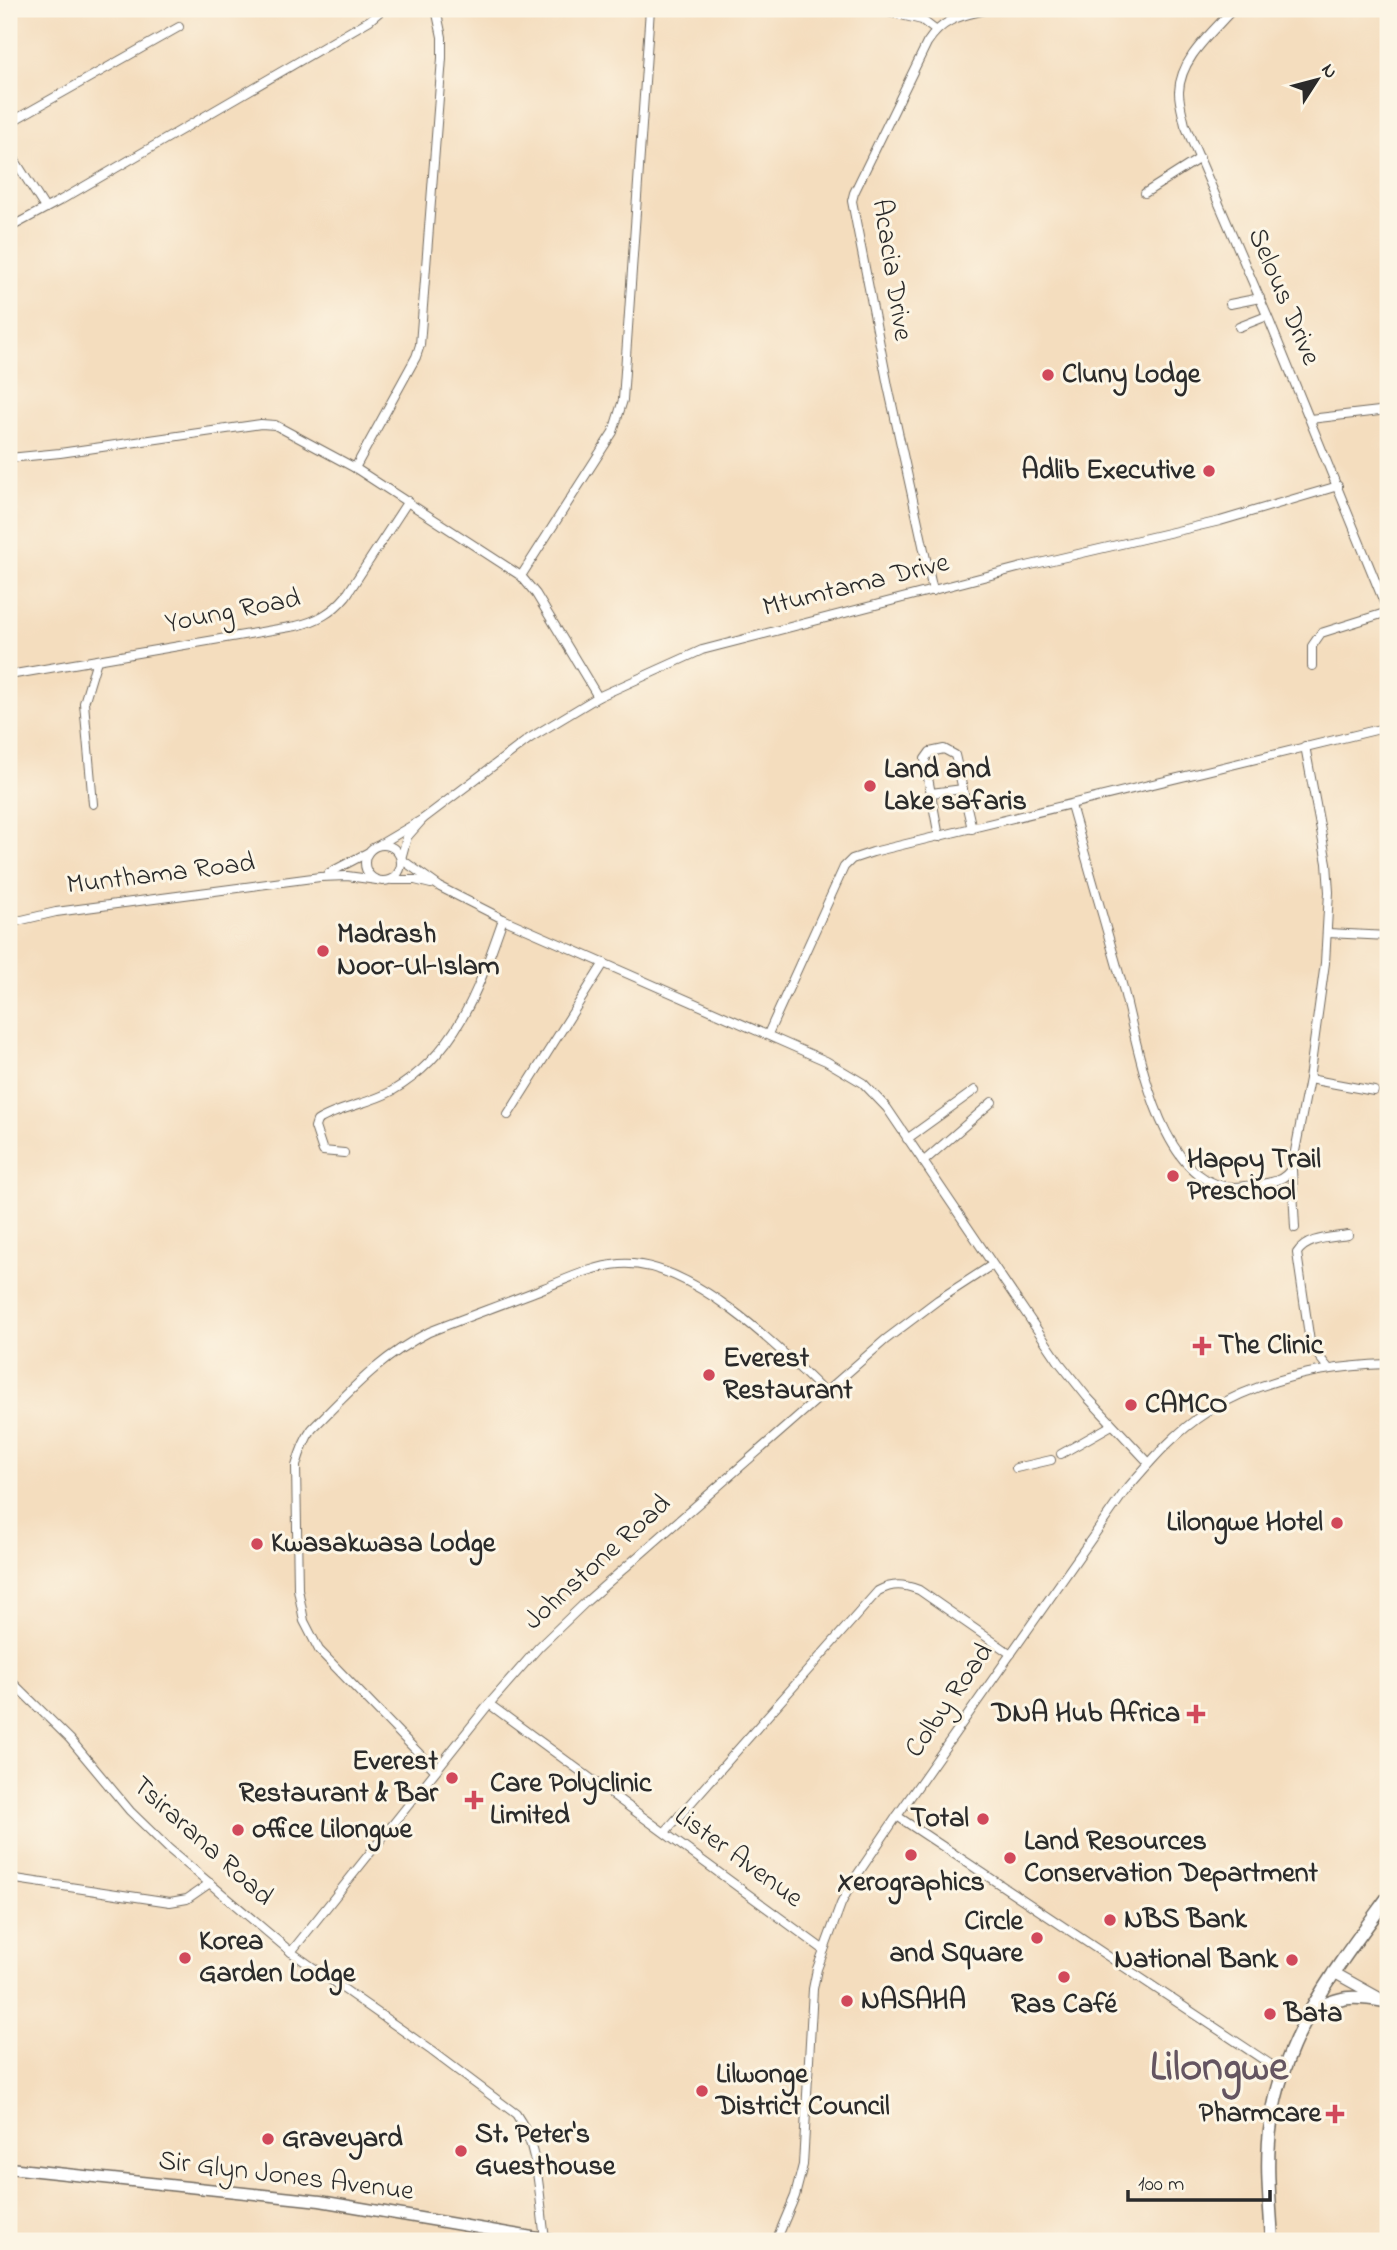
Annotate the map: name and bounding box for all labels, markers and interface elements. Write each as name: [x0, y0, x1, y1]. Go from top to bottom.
north arrow: [1282, 46, 1352, 116]
text: N: [1314, 58, 1344, 85]
street label: Acacia Drive: [860, 196, 922, 344]
street label: Selous Drive: [1236, 222, 1330, 372]
place label: Cluny Lodge: [1062, 355, 1202, 397]
marker: Cluny Lodge: [1040, 367, 1056, 383]
place label: Adlib Executive: [1021, 451, 1196, 492]
marker: Adlib Executive: [1201, 463, 1217, 479]
street label: Mtumtama Drive: [758, 543, 954, 629]
street label: Young Road: [162, 579, 304, 645]
place label: Land and Lake safaris: [884, 750, 1027, 823]
marker: Land and Lake safaris: [862, 778, 878, 794]
street label: Munthama Road: [65, 843, 258, 907]
place label: Madrash Noor-Ul-Islam: [337, 915, 500, 988]
marker: Madrash Noor-Ul-Islam: [315, 943, 331, 959]
place label: Happy Trail Preschool: [1187, 1140, 1321, 1213]
marker: Happy Trail Preschool: [1165, 1168, 1181, 1184]
place label: The Clinic: [1218, 1326, 1324, 1367]
marker: The Clinic: [1192, 1336, 1212, 1356]
place label: Everest Restaurant: [723, 1339, 853, 1412]
marker: Everest Restaurant: [701, 1367, 717, 1383]
place label: CAMCO: [1145, 1385, 1228, 1426]
marker: CAMCO: [1123, 1397, 1139, 1413]
street label: Johnstone Road: [515, 1485, 681, 1641]
place label: Lilongwe Hotel: [1167, 1503, 1323, 1545]
marker: Lilongwe Hotel: [1329, 1515, 1345, 1531]
place label: Kwasakwasa Lodge: [271, 1524, 497, 1566]
marker: Kwasakwasa Lodge: [249, 1536, 265, 1552]
street label: Colby Road: [895, 1635, 1005, 1767]
place label: DNA Hub Africa: [990, 1694, 1180, 1735]
marker: DNA Hub Africa: [1186, 1704, 1206, 1724]
place label: Everest Restaurant & Bar: [239, 1742, 439, 1815]
place label: Care Polyclinic Limited: [490, 1764, 652, 1837]
street label: Tsirarana Road: [122, 1767, 282, 1917]
marker: Everest Restaurant & Bar: [444, 1770, 460, 1786]
marker: Care Polyclinic Limited: [464, 1790, 484, 1810]
street label: Lister Avenue: [665, 1797, 811, 1919]
place label: Total: [910, 1799, 969, 1840]
place label: office Lilongwe: [252, 1810, 413, 1852]
marker: Total: [975, 1811, 991, 1827]
marker: office Lilongwe: [230, 1822, 246, 1838]
place label: Land Resources Conservation Department: [1024, 1822, 1319, 1895]
marker: Xerographics: [903, 1847, 919, 1863]
marker: Land Resources Conservation Department: [1002, 1850, 1018, 1866]
place label: Xerographics: [837, 1863, 985, 1905]
place label: NBS Bank: [1124, 1900, 1247, 1941]
place label: Circle and Square: [889, 1902, 1024, 1975]
marker: NBS Bank: [1102, 1912, 1118, 1928]
place label: Korea Garden Lodge: [199, 1922, 357, 1996]
marker: Circle and Square: [1029, 1930, 1045, 1946]
place label: National Bank: [1114, 1940, 1279, 1981]
marker: Korea Garden Lodge: [177, 1950, 193, 1966]
marker: National Bank: [1284, 1952, 1300, 1968]
marker: Ras Café: [1056, 1969, 1072, 1985]
place label: NASAHA: [861, 1981, 966, 2022]
place label: Ras Café: [1011, 1985, 1119, 2026]
marker: NASAHA: [839, 1993, 855, 2009]
place label: Bata: [1282, 1994, 1343, 2035]
marker: Bata: [1262, 2006, 1278, 2022]
district label: Lilongwe: [1150, 2038, 1289, 2100]
place label: Lilwonge District Council: [714, 2055, 890, 2128]
marker: Lilwonge District Council: [694, 2083, 710, 2099]
place label: Pharmcare: [1199, 2094, 1322, 2135]
marker: Pharmcare: [1327, 2106, 1343, 2122]
place label: St. Peter's Guesthouse: [475, 2115, 617, 2188]
place label: Graveyard: [282, 2119, 403, 2160]
marker: Graveyard: [260, 2131, 276, 2147]
street label: Sir Glyn Jones Avenue: [156, 2141, 416, 2213]
marker: St. Peter's Guesthouse: [453, 2143, 469, 2159]
scale bar: [1128, 2159, 1269, 2203]
text: 100 m: [1138, 2170, 1184, 2200]

